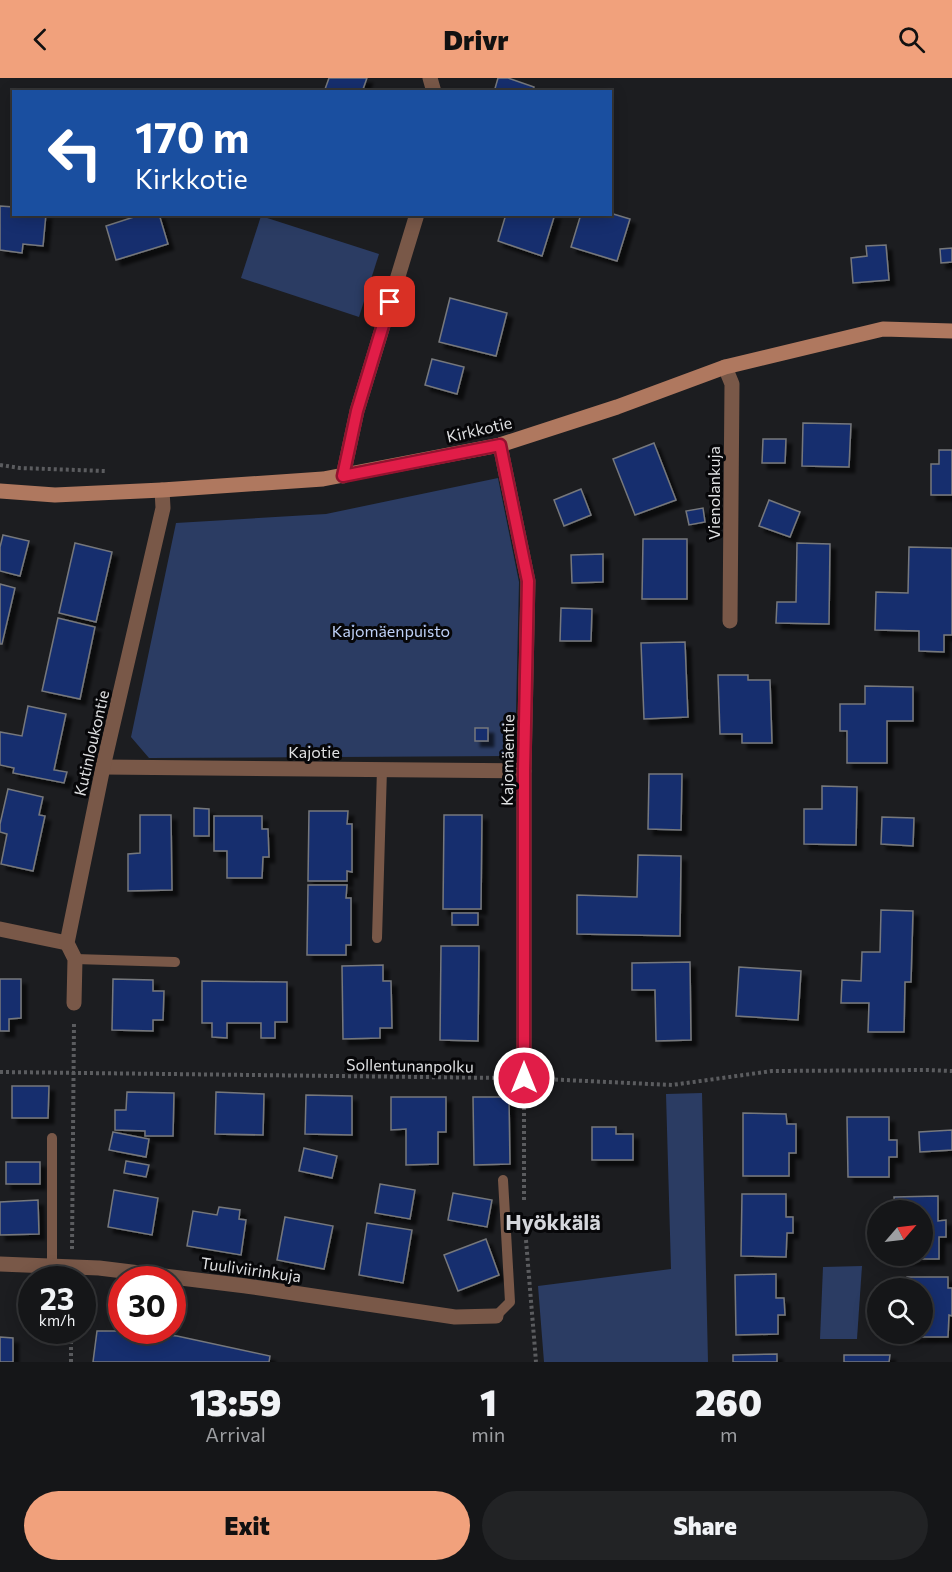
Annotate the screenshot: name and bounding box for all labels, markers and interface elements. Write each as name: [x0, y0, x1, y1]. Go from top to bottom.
icon: back: [24, 23, 57, 56]
text: Drivr: [443, 23, 509, 56]
icon: search: [895, 23, 928, 56]
text: 170 m: [135, 110, 249, 162]
icon: left: [36, 114, 114, 192]
text: Kirkkotie: [135, 162, 248, 195]
pin: [364, 276, 415, 327]
icon: arrive: [373, 285, 406, 318]
street label: Kirkkotie: [444, 412, 514, 446]
street label: Vienolankuja: [704, 446, 723, 540]
park label: Kajomäenpuisto: [332, 621, 450, 640]
street label: Kutinloukontie: [70, 688, 112, 798]
street label: Kajomäentie: [497, 714, 517, 806]
street label: Kajotie: [288, 742, 340, 761]
position arrow: [492, 1046, 556, 1110]
street label: Sollentunanpolku: [346, 1054, 474, 1076]
north arrow: [867, 1200, 933, 1266]
map controls: [867, 1200, 933, 1344]
district label: Hyökkälä: [505, 1208, 601, 1235]
street label: Tuuliviirinkuja: [200, 1253, 302, 1285]
speed limit sign: 30: [108, 1266, 186, 1344]
button: search: [867, 1278, 933, 1344]
text: 23: [40, 1279, 74, 1316]
text: km/h: [39, 1311, 75, 1329]
text: 13:59: [190, 1379, 281, 1423]
text: 1: [480, 1379, 497, 1423]
text: 260: [695, 1379, 762, 1423]
text: Arrival: [205, 1422, 266, 1446]
text: min: [471, 1422, 505, 1446]
text: m: [720, 1422, 737, 1446]
button: Exit: [24, 1491, 470, 1560]
button: Share: [482, 1491, 928, 1560]

